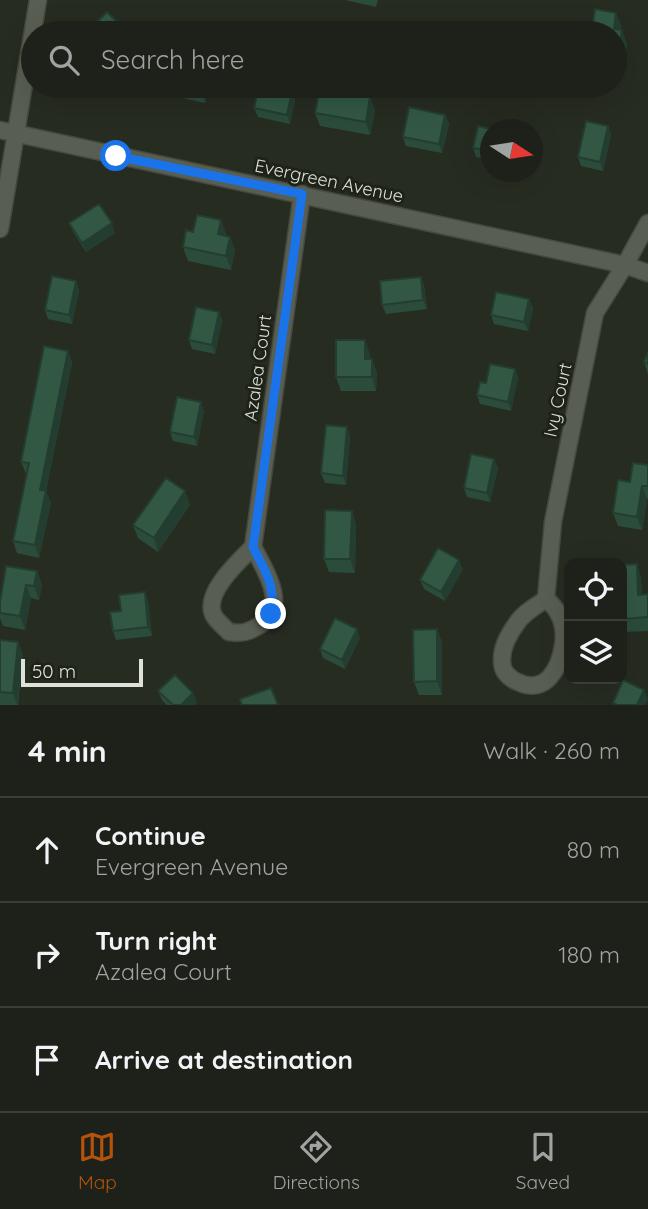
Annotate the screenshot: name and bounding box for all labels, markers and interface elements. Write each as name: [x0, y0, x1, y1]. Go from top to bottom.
search box: [21, 21, 627, 98]
icon: search: [45, 41, 83, 79]
text: Search here: [101, 43, 245, 76]
north arrow: [480, 119, 543, 182]
route start: [100, 140, 131, 171]
street label: Evergreen Avenue: [253, 154, 405, 207]
street label: Azalea Court: [239, 313, 276, 423]
street label: Ivy Court: [538, 361, 577, 439]
map controls: [564, 558, 627, 684]
button: locate: [564, 558, 627, 621]
route end: [255, 598, 286, 629]
button: layers: [564, 621, 627, 684]
scale bar: [21, 656, 144, 688]
text: 50 m: [32, 659, 76, 683]
text: 4 min: [28, 732, 107, 770]
text: Walk · 260 m: [483, 736, 620, 765]
text: Continue: [95, 819, 206, 852]
icon: ahead: [28, 831, 66, 869]
text: 80 m: [567, 835, 620, 864]
text: Evergreen Avenue: [95, 852, 288, 881]
text: Turn right: [95, 924, 217, 957]
icon: right: [28, 936, 66, 974]
text: 180 m: [558, 940, 620, 969]
text: Azalea Court: [95, 957, 232, 986]
icon: arrive: [28, 1041, 66, 1079]
text: Arrive at destination: [95, 1043, 353, 1076]
tab: Map: [78, 1128, 117, 1194]
tab: Directions: [273, 1128, 360, 1194]
tab: Saved: [516, 1128, 570, 1194]

